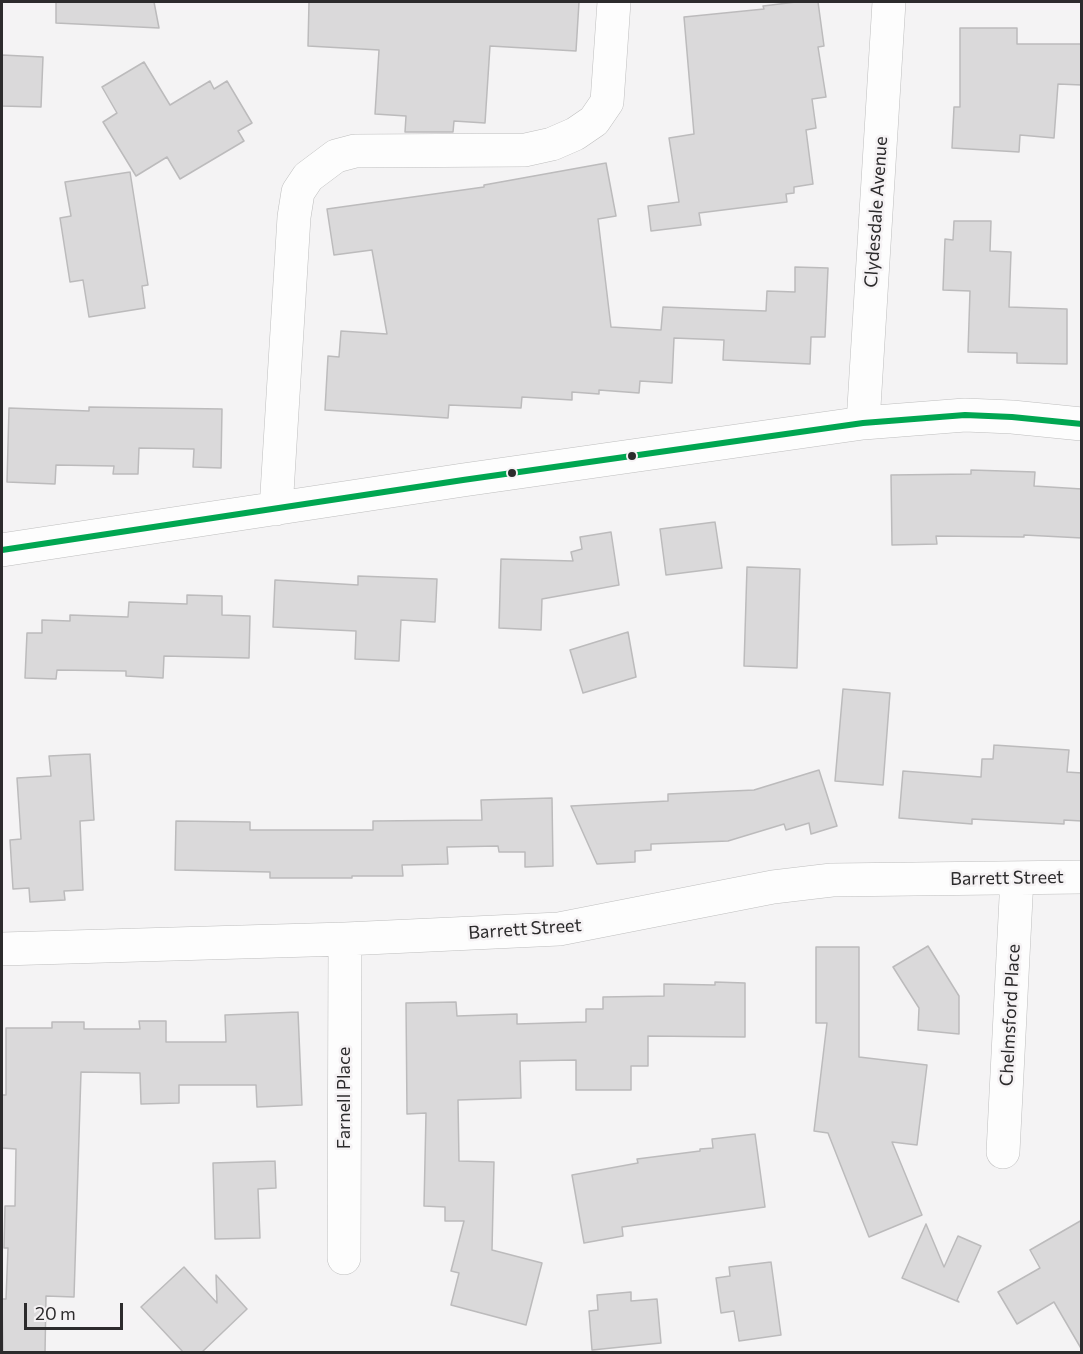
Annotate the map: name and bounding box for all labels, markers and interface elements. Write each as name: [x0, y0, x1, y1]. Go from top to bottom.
street label: Clydesdale Avenue: [860, 136, 892, 288]
unlabelled marker: [626, 450, 638, 462]
unlabelled marker: [506, 467, 518, 479]
street label: Barrett Street: [950, 866, 1064, 890]
street label: Barrett Street: [468, 914, 582, 944]
street label: Chelmsford Place: [995, 943, 1025, 1087]
street label: Farnell Place: [333, 1047, 355, 1149]
scale bar: [27, 1291, 126, 1329]
text: 20 m: [35, 1302, 76, 1324]

